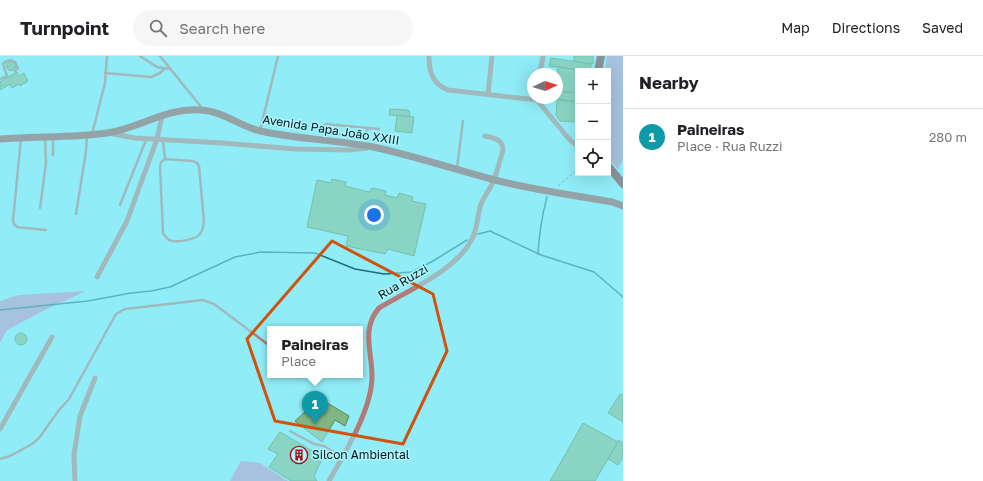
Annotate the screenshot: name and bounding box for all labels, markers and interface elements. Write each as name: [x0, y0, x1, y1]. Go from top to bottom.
search box: [133, 10, 413, 46]
text: Turnpoint: [20, 16, 109, 39]
icon: search: [147, 17, 169, 39]
text: Search here: [179, 19, 265, 37]
text: Map: [781, 19, 810, 36]
text: Directions: [832, 19, 900, 36]
text: Saved: [922, 19, 963, 36]
north arrow: [527, 68, 563, 104]
map controls: [575, 68, 611, 176]
button: +: [575, 68, 611, 104]
text: Nearby: [639, 72, 699, 93]
button: −: [575, 104, 611, 140]
street label: Avenida Papa João XXIII: [262, 111, 401, 148]
text: Paineiras: [677, 120, 744, 138]
text: 1: [649, 129, 655, 145]
text: 280 m: [929, 129, 967, 145]
text: Place · Rua Ruzzi: [677, 138, 782, 154]
button: locate: [575, 140, 611, 176]
your location: [364, 205, 384, 225]
street label: Rua Ruzzi: [375, 261, 430, 302]
popup: [267, 326, 363, 378]
text: Paineiras: [281, 335, 349, 353]
text: Place: [281, 353, 316, 369]
pin: 1: [302, 391, 328, 424]
building icon: Silcon Ambiental: [289, 445, 309, 465]
place label: Silcon Ambiental: [312, 447, 410, 462]

